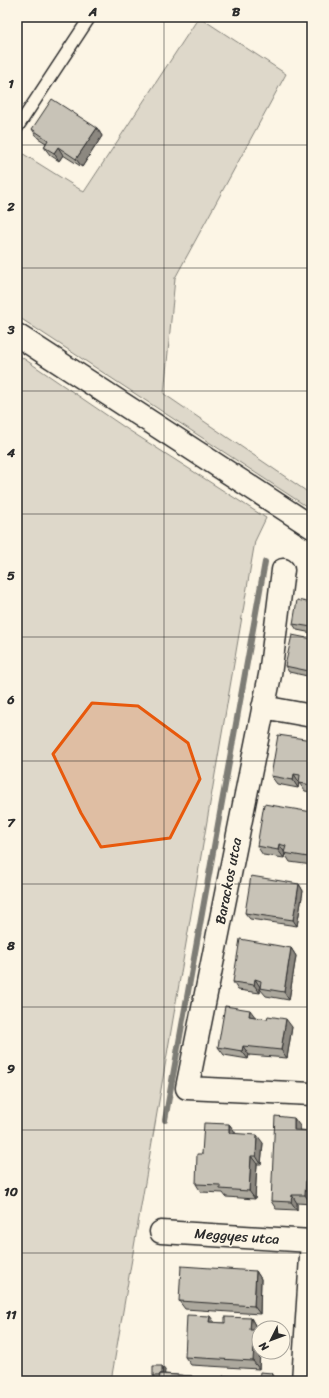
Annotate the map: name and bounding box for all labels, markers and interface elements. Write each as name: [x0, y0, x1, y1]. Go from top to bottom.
text: A: [88, 0, 97, 23]
text: B: [232, 0, 241, 23]
text: 1: [8, 72, 14, 95]
text: 2: [6, 195, 15, 218]
text: 3: [6, 318, 15, 341]
text: 4: [6, 441, 16, 464]
text: 5: [7, 564, 15, 587]
text: 6: [6, 688, 15, 711]
text: 7: [7, 811, 16, 834]
street label: Barackos utca: [208, 835, 249, 927]
text: 8: [6, 934, 15, 957]
text: 9: [7, 1057, 15, 1080]
text: 10: [4, 1180, 18, 1203]
street label: Meggyes utca: [194, 1221, 280, 1252]
text: 11: [5, 1303, 17, 1326]
north arrow: [251, 1320, 291, 1360]
text: N: [254, 1337, 274, 1356]

